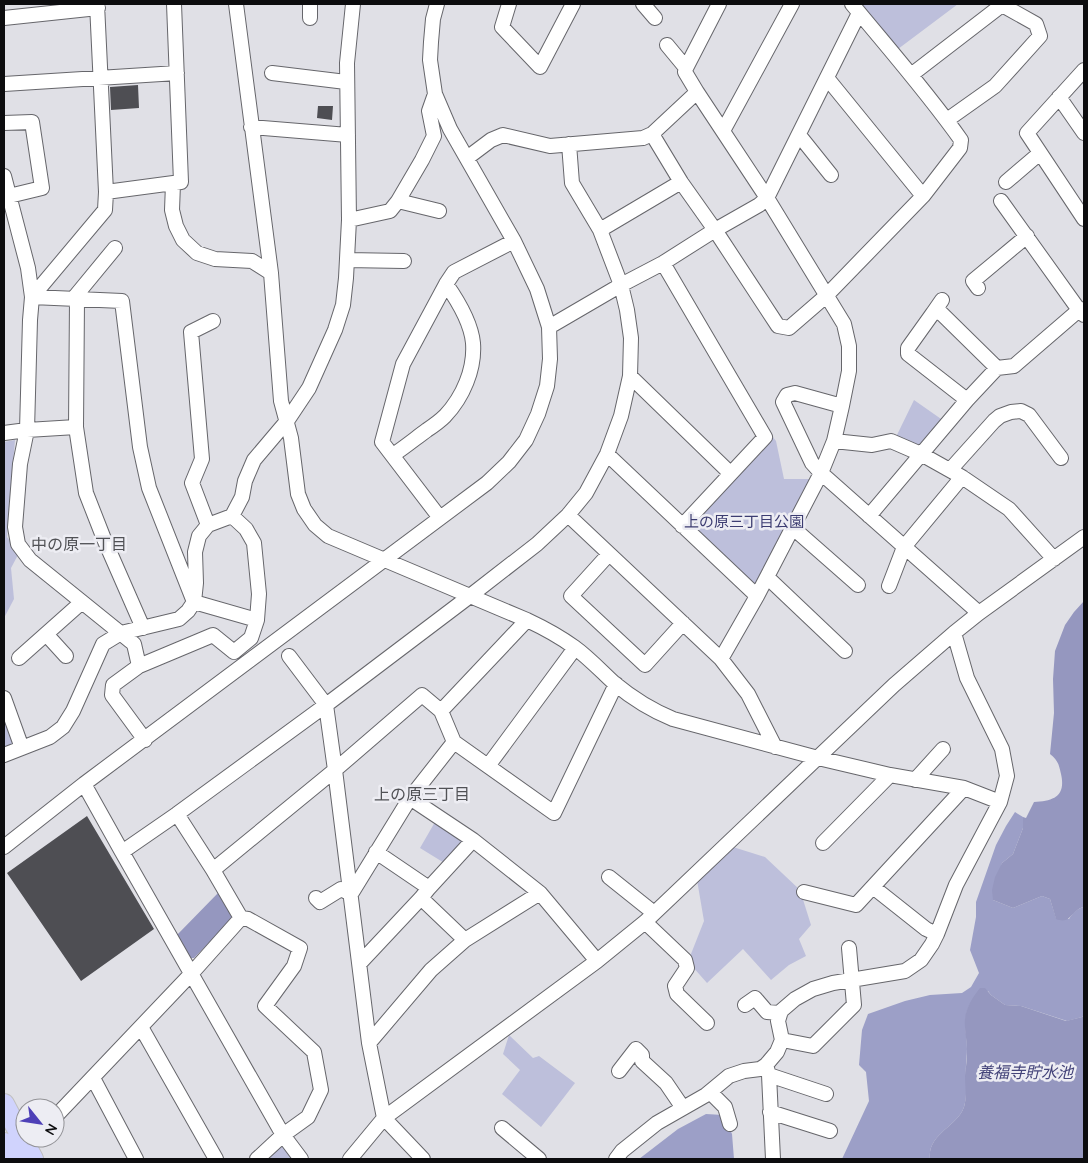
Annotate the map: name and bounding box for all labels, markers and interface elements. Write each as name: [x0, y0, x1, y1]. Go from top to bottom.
park label: 上の原三丁目公園: [684, 512, 804, 531]
district label: 中の原一丁目: [31, 534, 127, 554]
district label: 上の原三丁目: [374, 784, 470, 804]
water label: 養福寺貯水池: [977, 1062, 1075, 1082]
north arrow: [15, 1098, 65, 1148]
text: N: [41, 1121, 62, 1138]

